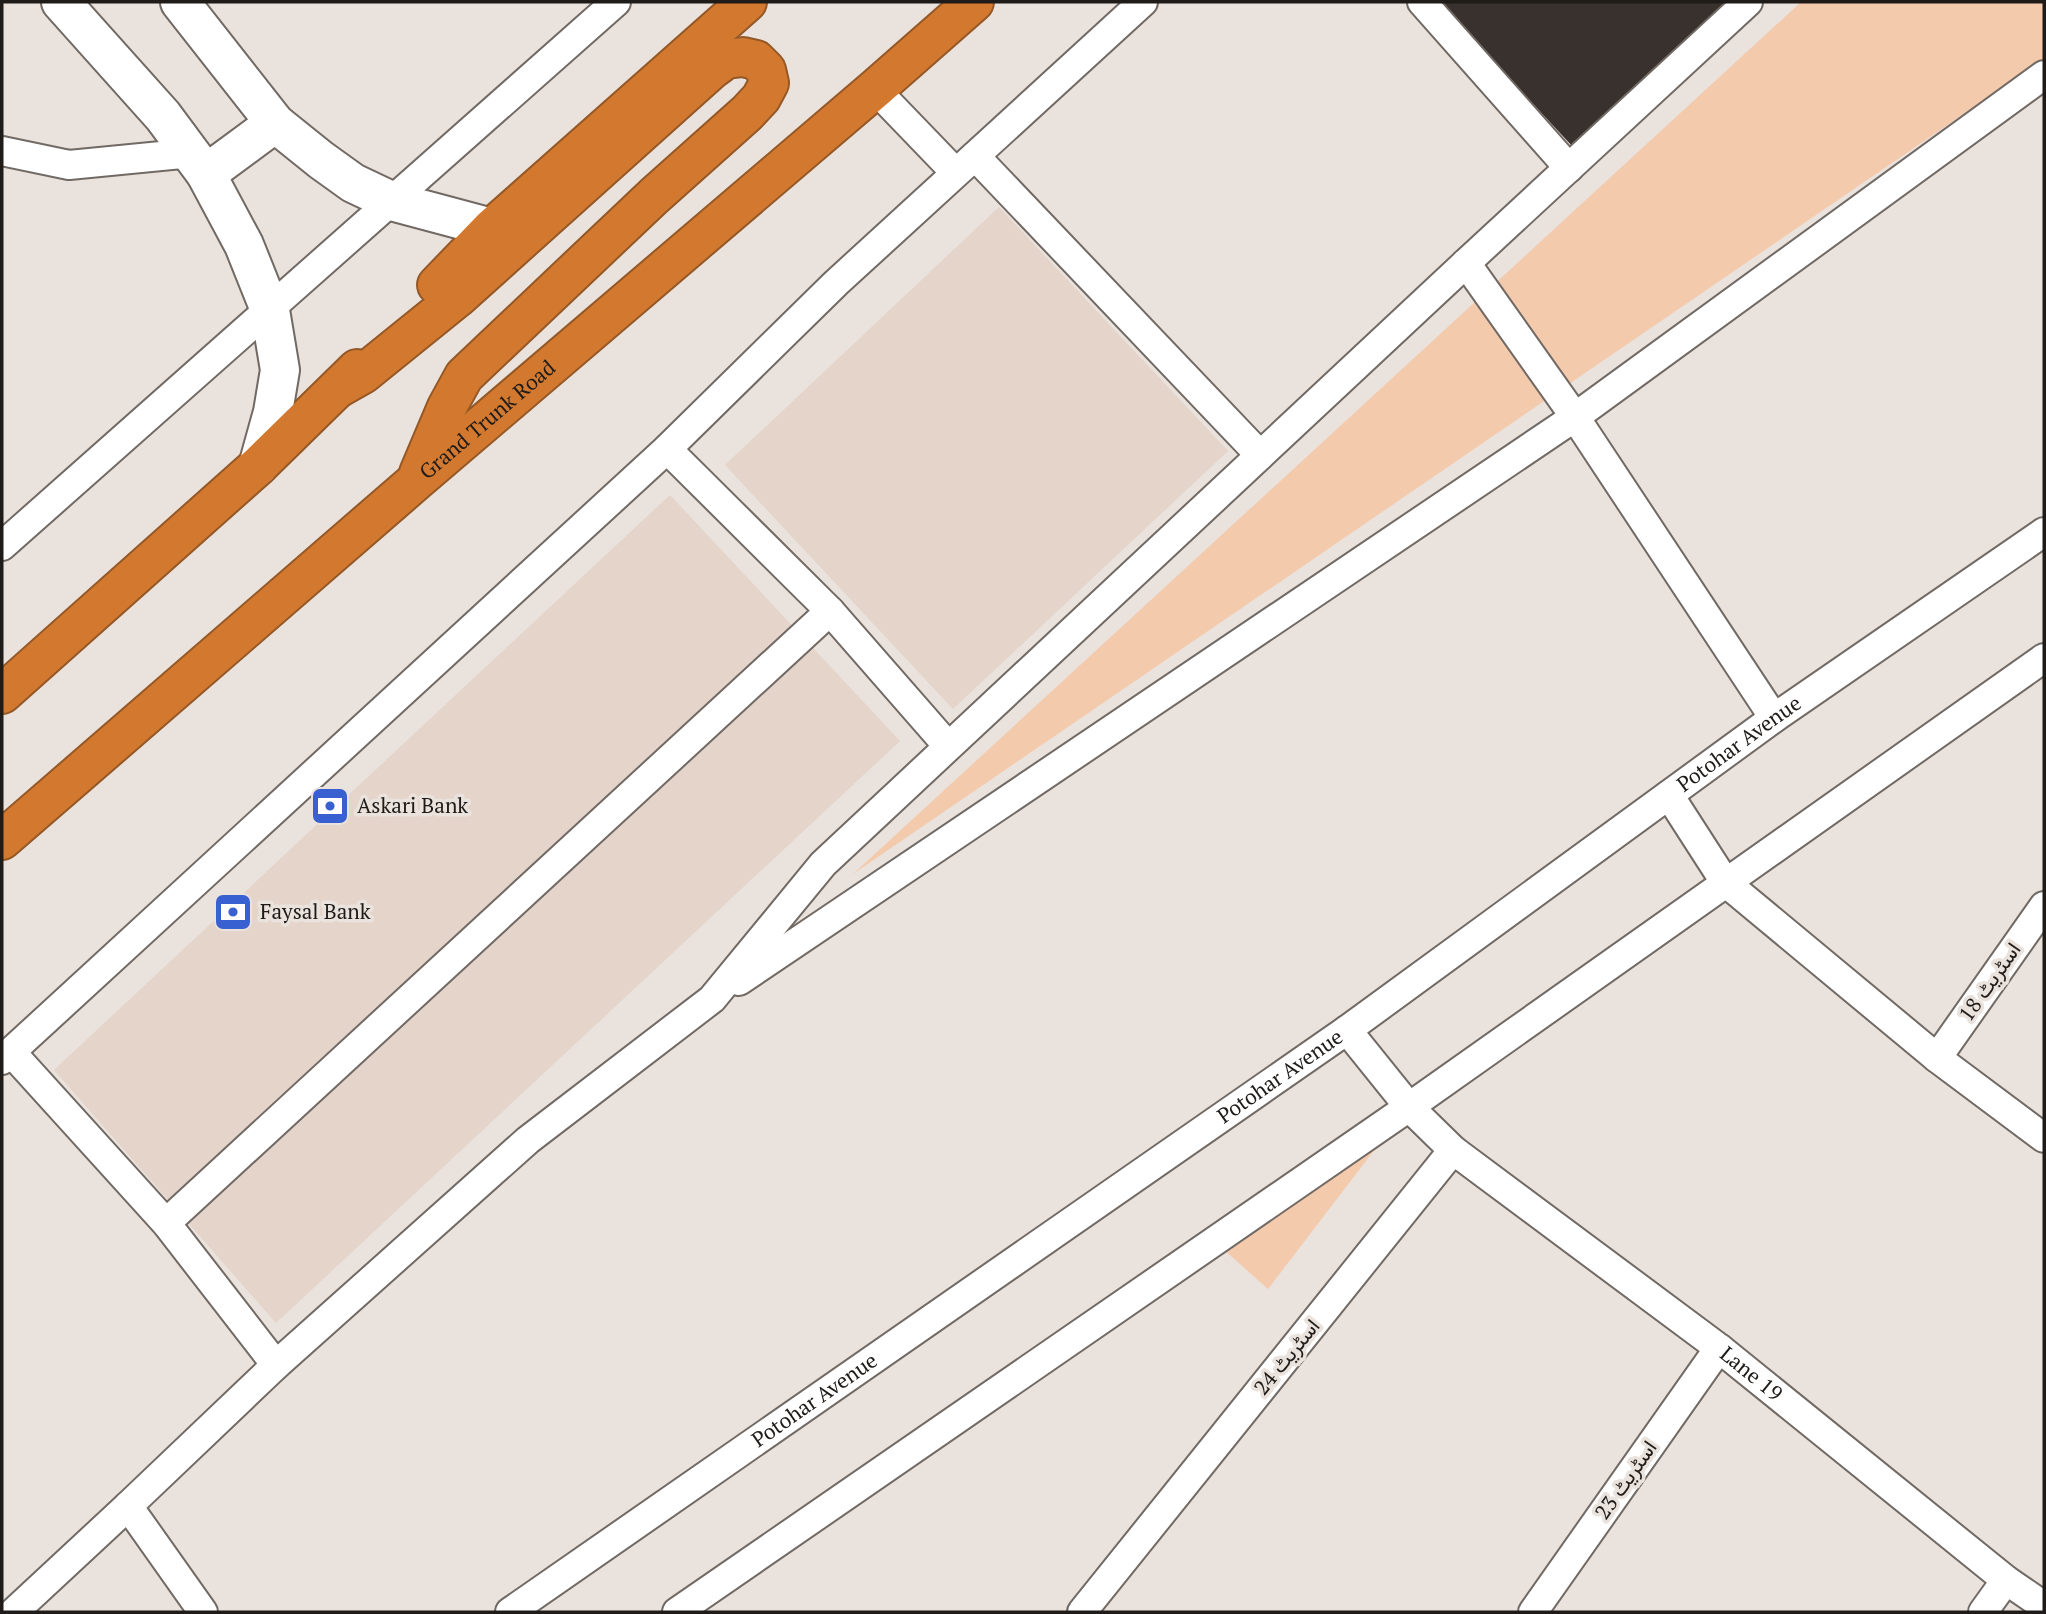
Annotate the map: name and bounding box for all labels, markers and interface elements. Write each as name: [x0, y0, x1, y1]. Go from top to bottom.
street label: Grand Trunk Road: [413, 353, 561, 485]
street label: Potohar Avenue: [1671, 688, 1806, 797]
bank icon: Askari Bank: [309, 785, 351, 827]
place label: Askari Bank: [357, 791, 468, 819]
bank icon: Faysal Bank: [212, 891, 254, 933]
place label: Faysal Bank: [260, 897, 371, 925]
street label: اسٹریٹ 18: [1952, 936, 2027, 1026]
street label: Potohar Avenue: [1211, 1022, 1348, 1129]
street label: اسٹریٹ 24: [1247, 1313, 1325, 1400]
street label: Lane 19: [1715, 1340, 1789, 1407]
street label: Potohar Avenue: [746, 1346, 882, 1453]
street label: اسٹریٹ 23: [1588, 1434, 1663, 1524]

